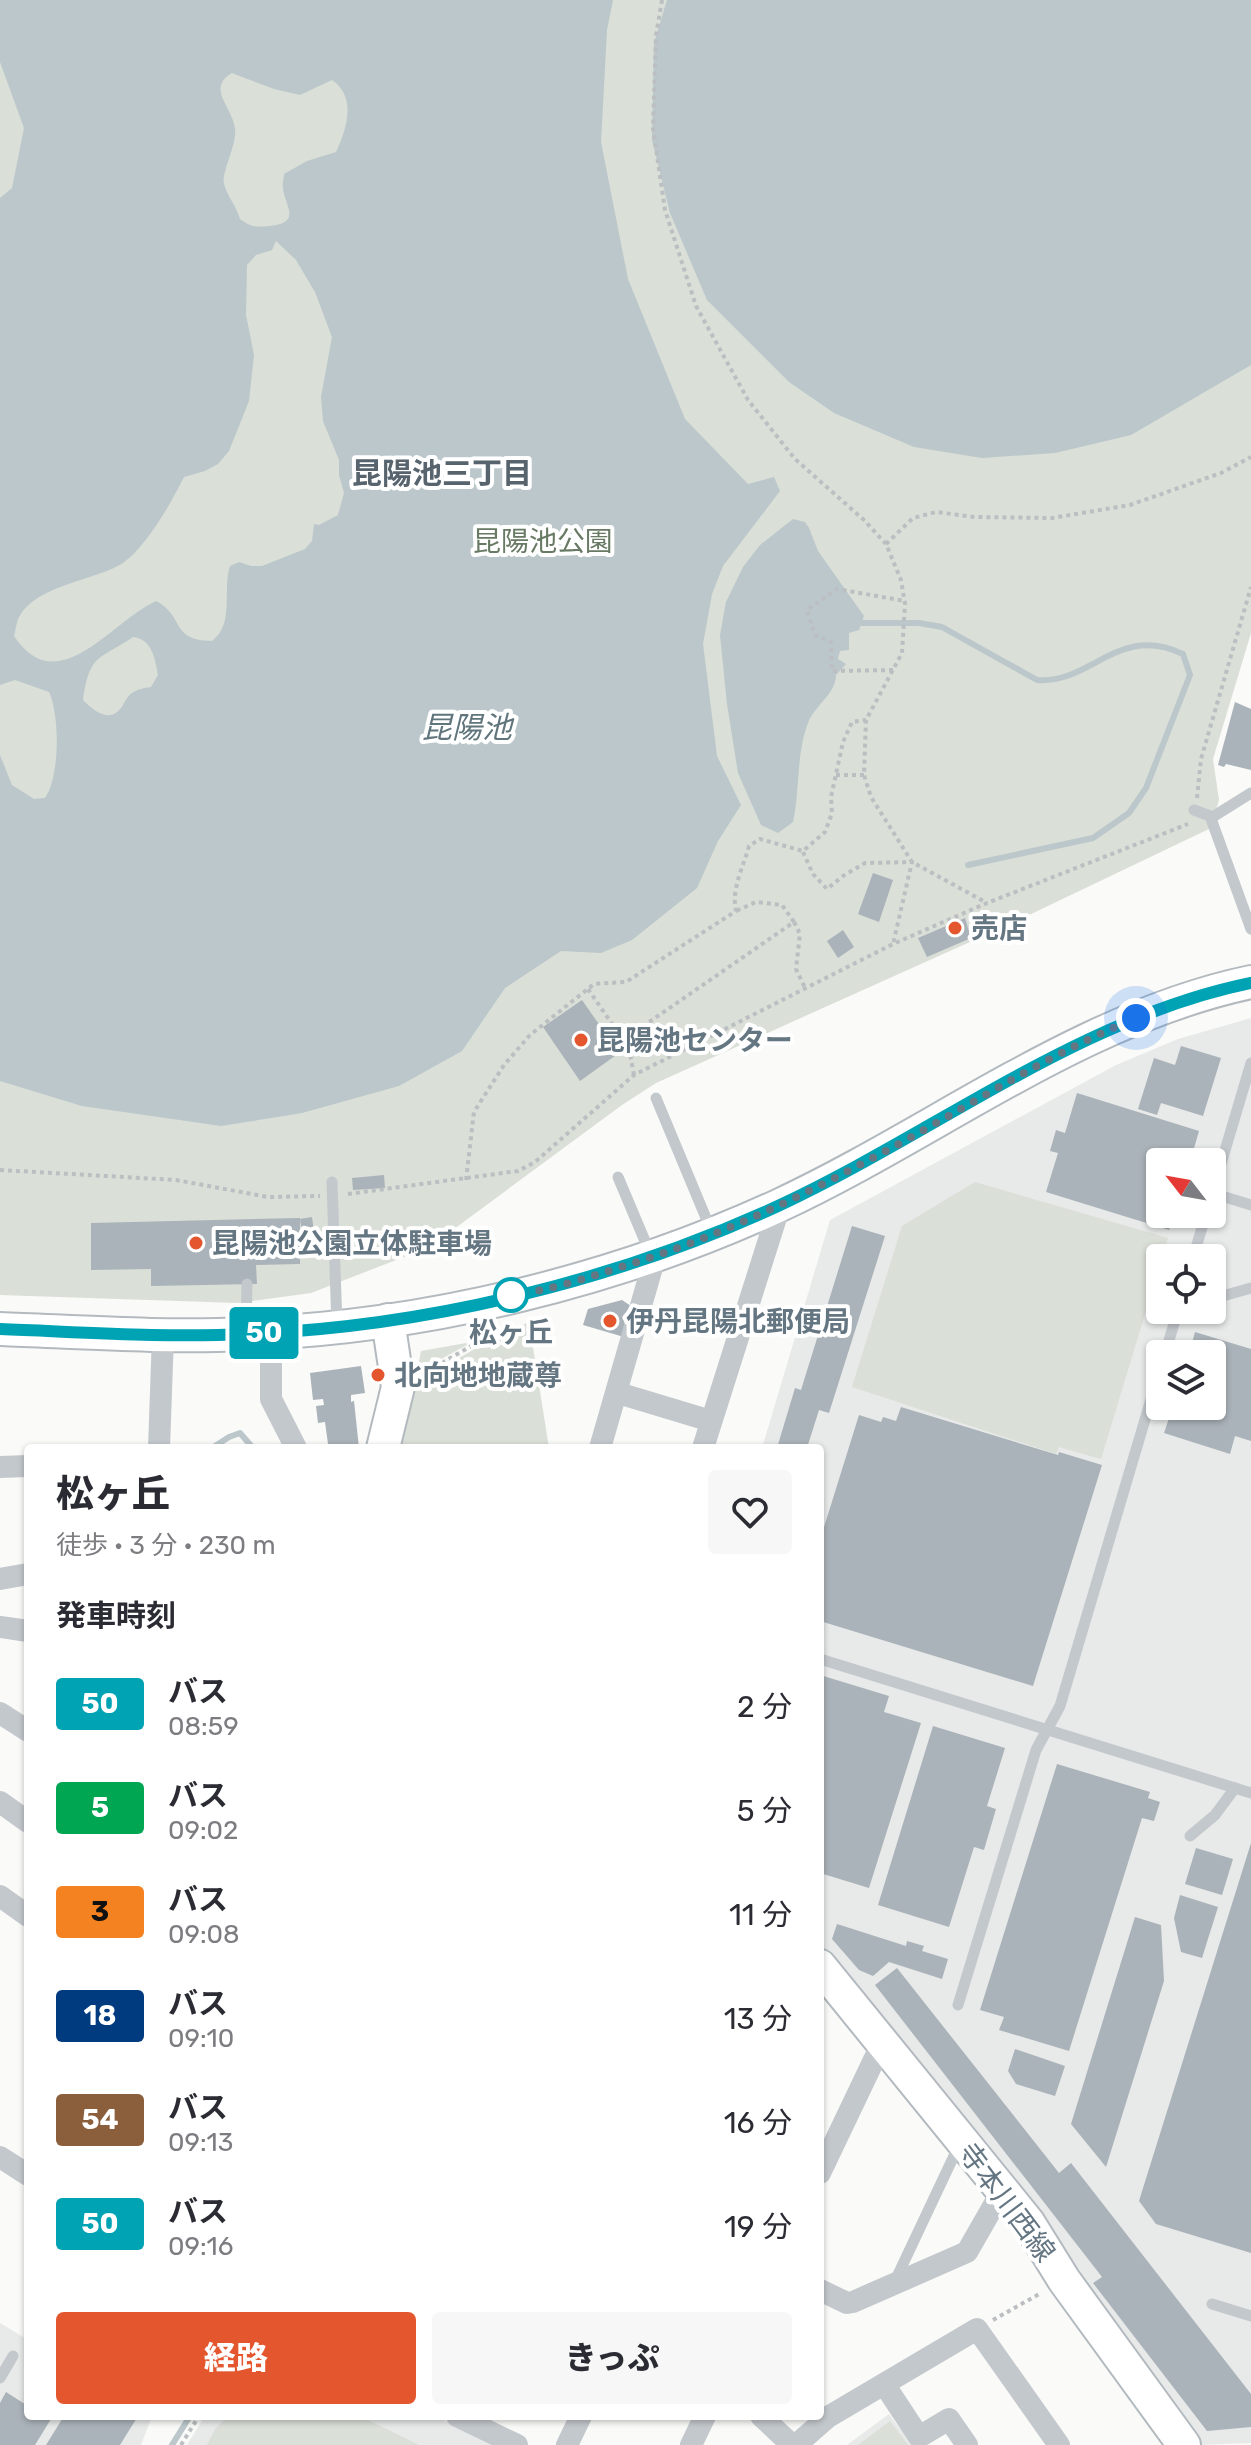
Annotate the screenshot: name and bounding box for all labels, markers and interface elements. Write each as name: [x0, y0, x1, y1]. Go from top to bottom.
district label: 昆陽池三丁目: [352, 456, 532, 492]
park label: 昆陽池公園: [473, 525, 613, 558]
water label: 昆陽池: [422, 710, 515, 746]
place label: 売店: [971, 912, 1027, 945]
marker: 売店: [946, 919, 964, 937]
your location: [1116, 998, 1156, 1038]
place label: 昆陽池センター: [597, 1024, 793, 1057]
marker: 昆陽池センター: [572, 1031, 590, 1049]
north arrow: [1146, 1148, 1226, 1228]
map controls: [1146, 1148, 1226, 1420]
place label: 昆陽池公園立体駐車場: [212, 1227, 492, 1260]
marker: 昆陽池公園立体駐車場: [187, 1234, 205, 1252]
button: locate: [1146, 1244, 1226, 1324]
marker: 松ヶ丘: [494, 1278, 528, 1312]
place label: 伊丹昆陽北郵便局: [626, 1305, 850, 1338]
line badge: 50: [228, 1307, 300, 1359]
marker: 伊丹昆陽北郵便局: [601, 1312, 619, 1330]
text: 50: [245, 1316, 283, 1349]
place label: 松ヶ丘: [469, 1316, 553, 1349]
button: layers: [1146, 1340, 1226, 1420]
place label: 北向地地蔵尊: [394, 1359, 562, 1392]
marker: 北向地地蔵尊: [369, 1366, 387, 1384]
button: heart: [708, 1470, 792, 1554]
text: 松ヶ丘: [56, 1471, 170, 1517]
text: 徒歩 · 3 分 · 230 m: [56, 1530, 276, 1561]
text: 発車時刻: [56, 1598, 176, 1634]
text: バス: [168, 1674, 228, 1710]
text: 50: [81, 1687, 119, 1720]
text: 2 分: [737, 1689, 792, 1725]
text: 08:59: [168, 1711, 239, 1742]
text: バス: [168, 1778, 228, 1814]
text: 5: [91, 1791, 109, 1824]
text: 5 分: [737, 1793, 792, 1829]
text: 09:02: [168, 1815, 238, 1846]
text: バス: [168, 1882, 228, 1918]
text: 3: [91, 1895, 109, 1928]
text: 11 分: [729, 1897, 792, 1933]
text: 09:08: [168, 1919, 240, 1950]
text: バス: [168, 1986, 228, 2022]
text: 18: [84, 1999, 116, 2032]
text: 13 分: [724, 2001, 792, 2037]
text: 09:10: [168, 2023, 234, 2054]
text: バス: [168, 2090, 228, 2126]
text: 54: [81, 2103, 119, 2136]
text: 16 分: [724, 2105, 792, 2141]
text: 09:13: [168, 2127, 233, 2158]
street label: 寺本川西線: [951, 2136, 1062, 2268]
text: バス: [168, 2194, 228, 2230]
text: 50: [81, 2207, 119, 2240]
text: 19 分: [724, 2209, 792, 2245]
text: 09:16: [168, 2231, 233, 2262]
button: 経路: [56, 2312, 416, 2404]
button: きっぷ: [432, 2312, 792, 2404]

